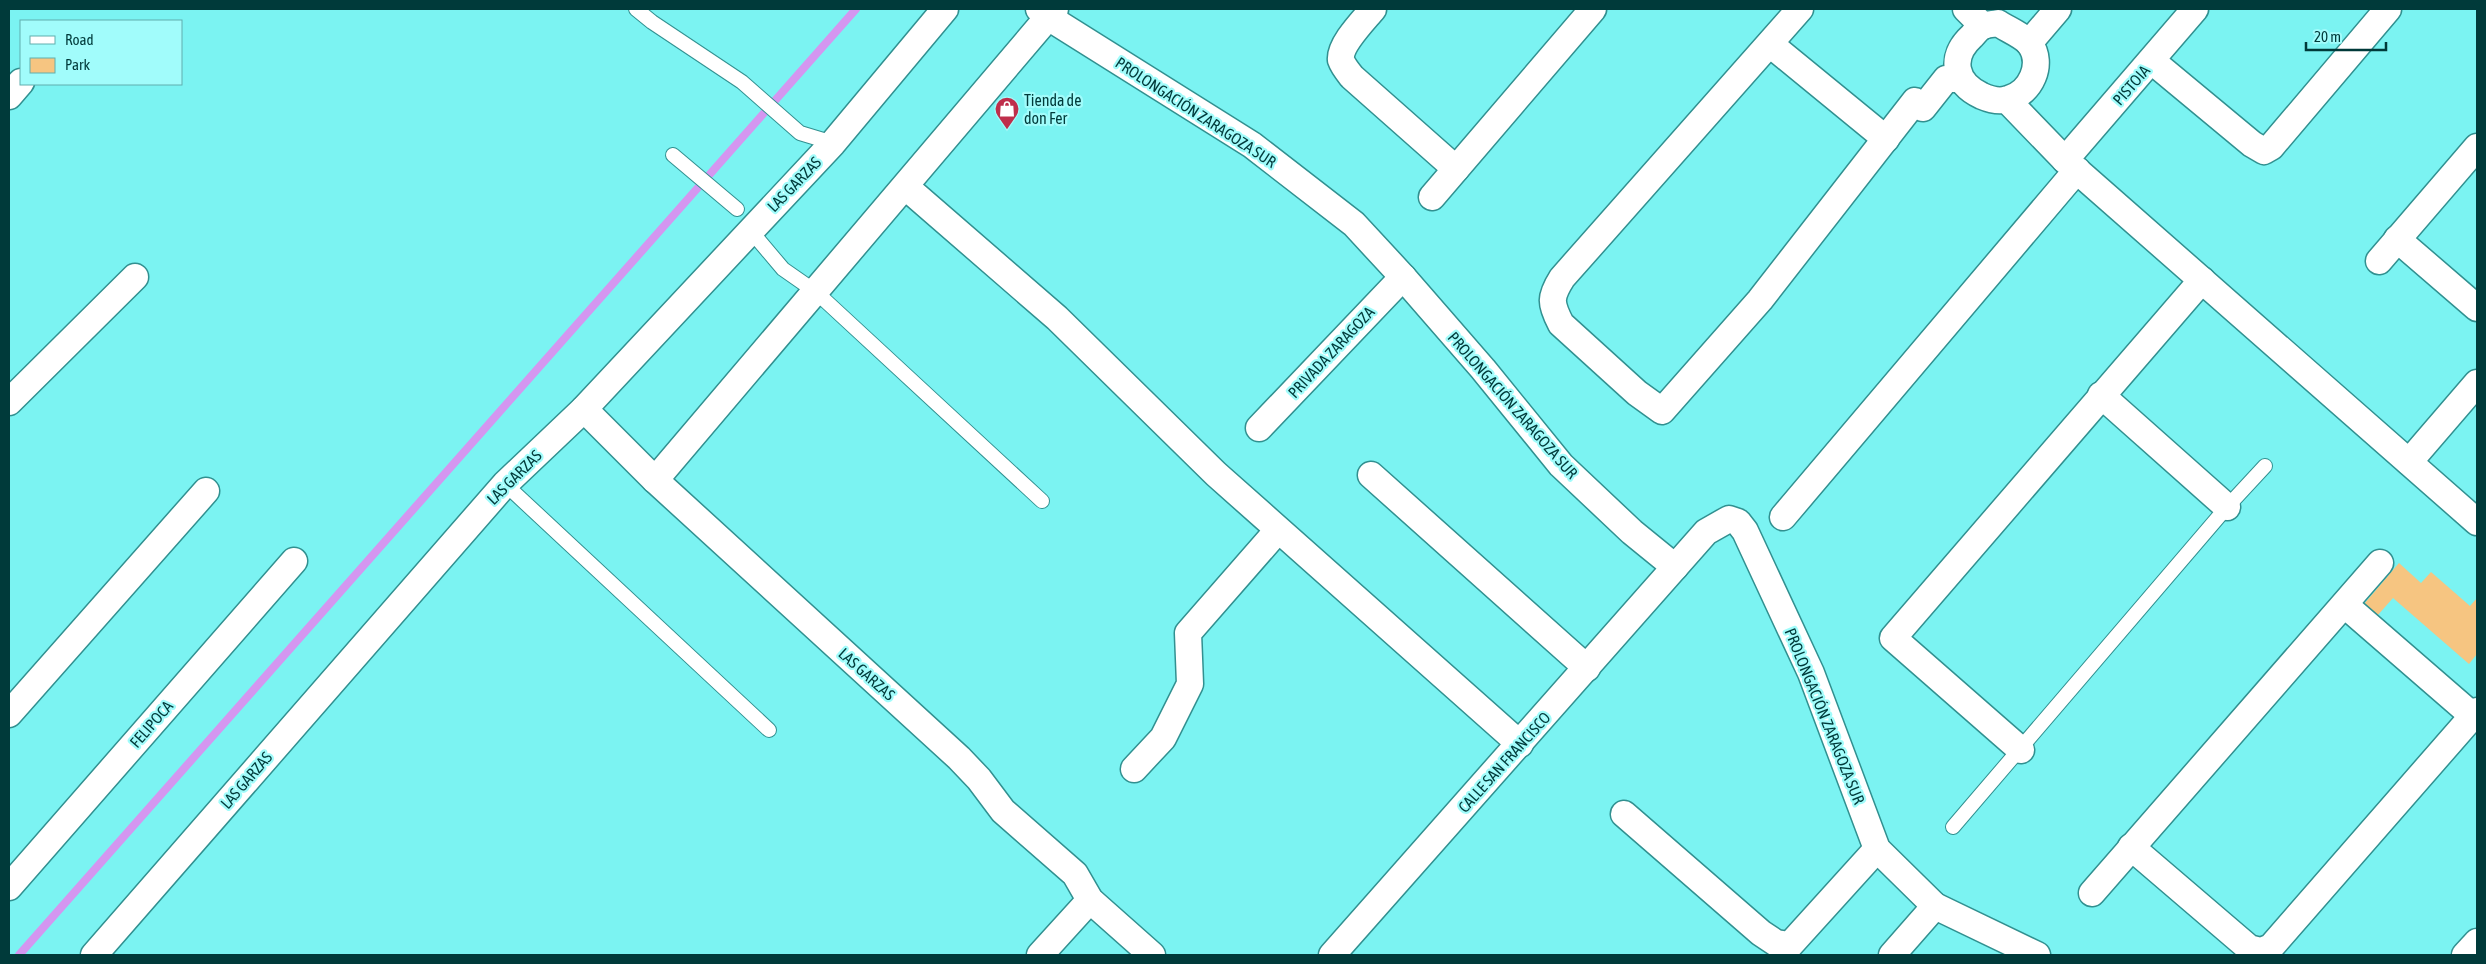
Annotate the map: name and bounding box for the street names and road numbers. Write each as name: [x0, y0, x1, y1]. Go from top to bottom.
street label: PROLONGACIÓN ZARAGOZA SUR: [1112, 53, 1280, 171]
street label: PISTOIA: [2109, 61, 2153, 108]
street label: LAS GARZAS: [764, 153, 825, 215]
street label: PRIVADA ZARAGOZA: [1284, 303, 1378, 401]
street label: PROLONGACIÓN ZARAGOZA SUR: [1445, 328, 1581, 482]
street label: LAS GARZAS: [483, 446, 545, 508]
street label: PROLONGACIÓN ZARAGOZA SUR: [1781, 625, 1869, 807]
street label: LAS GARZAS: [835, 644, 899, 704]
street label: FELIPOCA: [126, 697, 176, 751]
street label: CALLE SAN FRANCISCO: [1454, 708, 1554, 816]
street label: LAS GARZAS: [217, 748, 276, 812]

